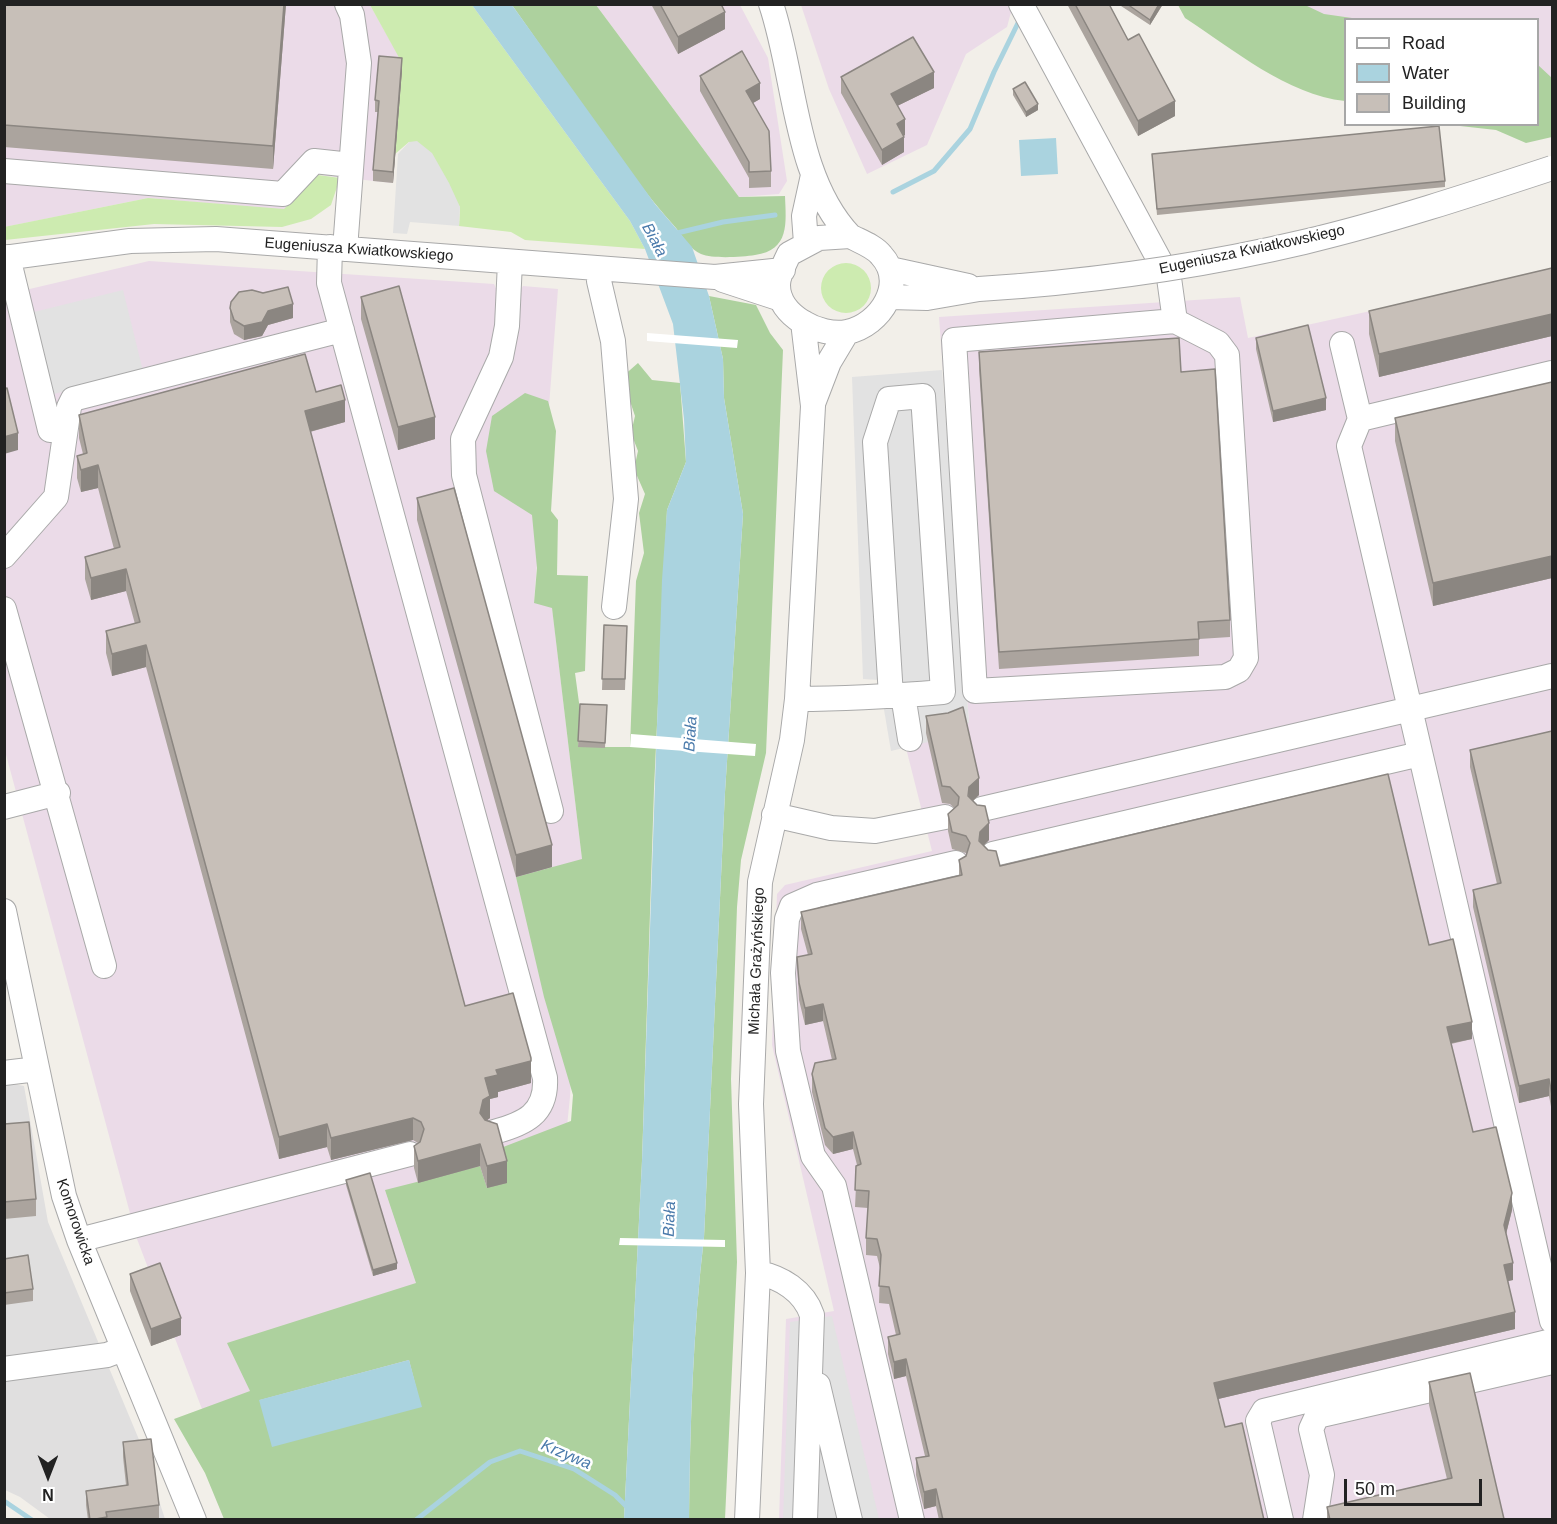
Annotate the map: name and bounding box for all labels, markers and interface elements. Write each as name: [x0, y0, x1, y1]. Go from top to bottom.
legend: [1344, 18, 1539, 126]
text: Road: [1402, 33, 1445, 53]
text: Water: [1402, 63, 1449, 83]
text: Building: [1402, 93, 1466, 113]
water label: Biała: [637, 220, 671, 260]
street label: Eugeniusza Kwiatkowskiego: [1158, 222, 1346, 278]
street label: Eugeniusza Kwiatkowskiego: [264, 234, 454, 266]
water label: Biała: [680, 716, 702, 752]
street label: Michała Grażyńskiego: [745, 887, 769, 1035]
street label: Komorowicka: [52, 1177, 98, 1267]
water label: Biała: [660, 1201, 680, 1237]
water label: Krzywa: [538, 1436, 594, 1474]
north arrow: [18, 1446, 78, 1506]
scale bar: [1347, 1467, 1485, 1505]
text: 50 m: [1355, 1479, 1395, 1499]
text: N: [42, 1486, 54, 1503]

